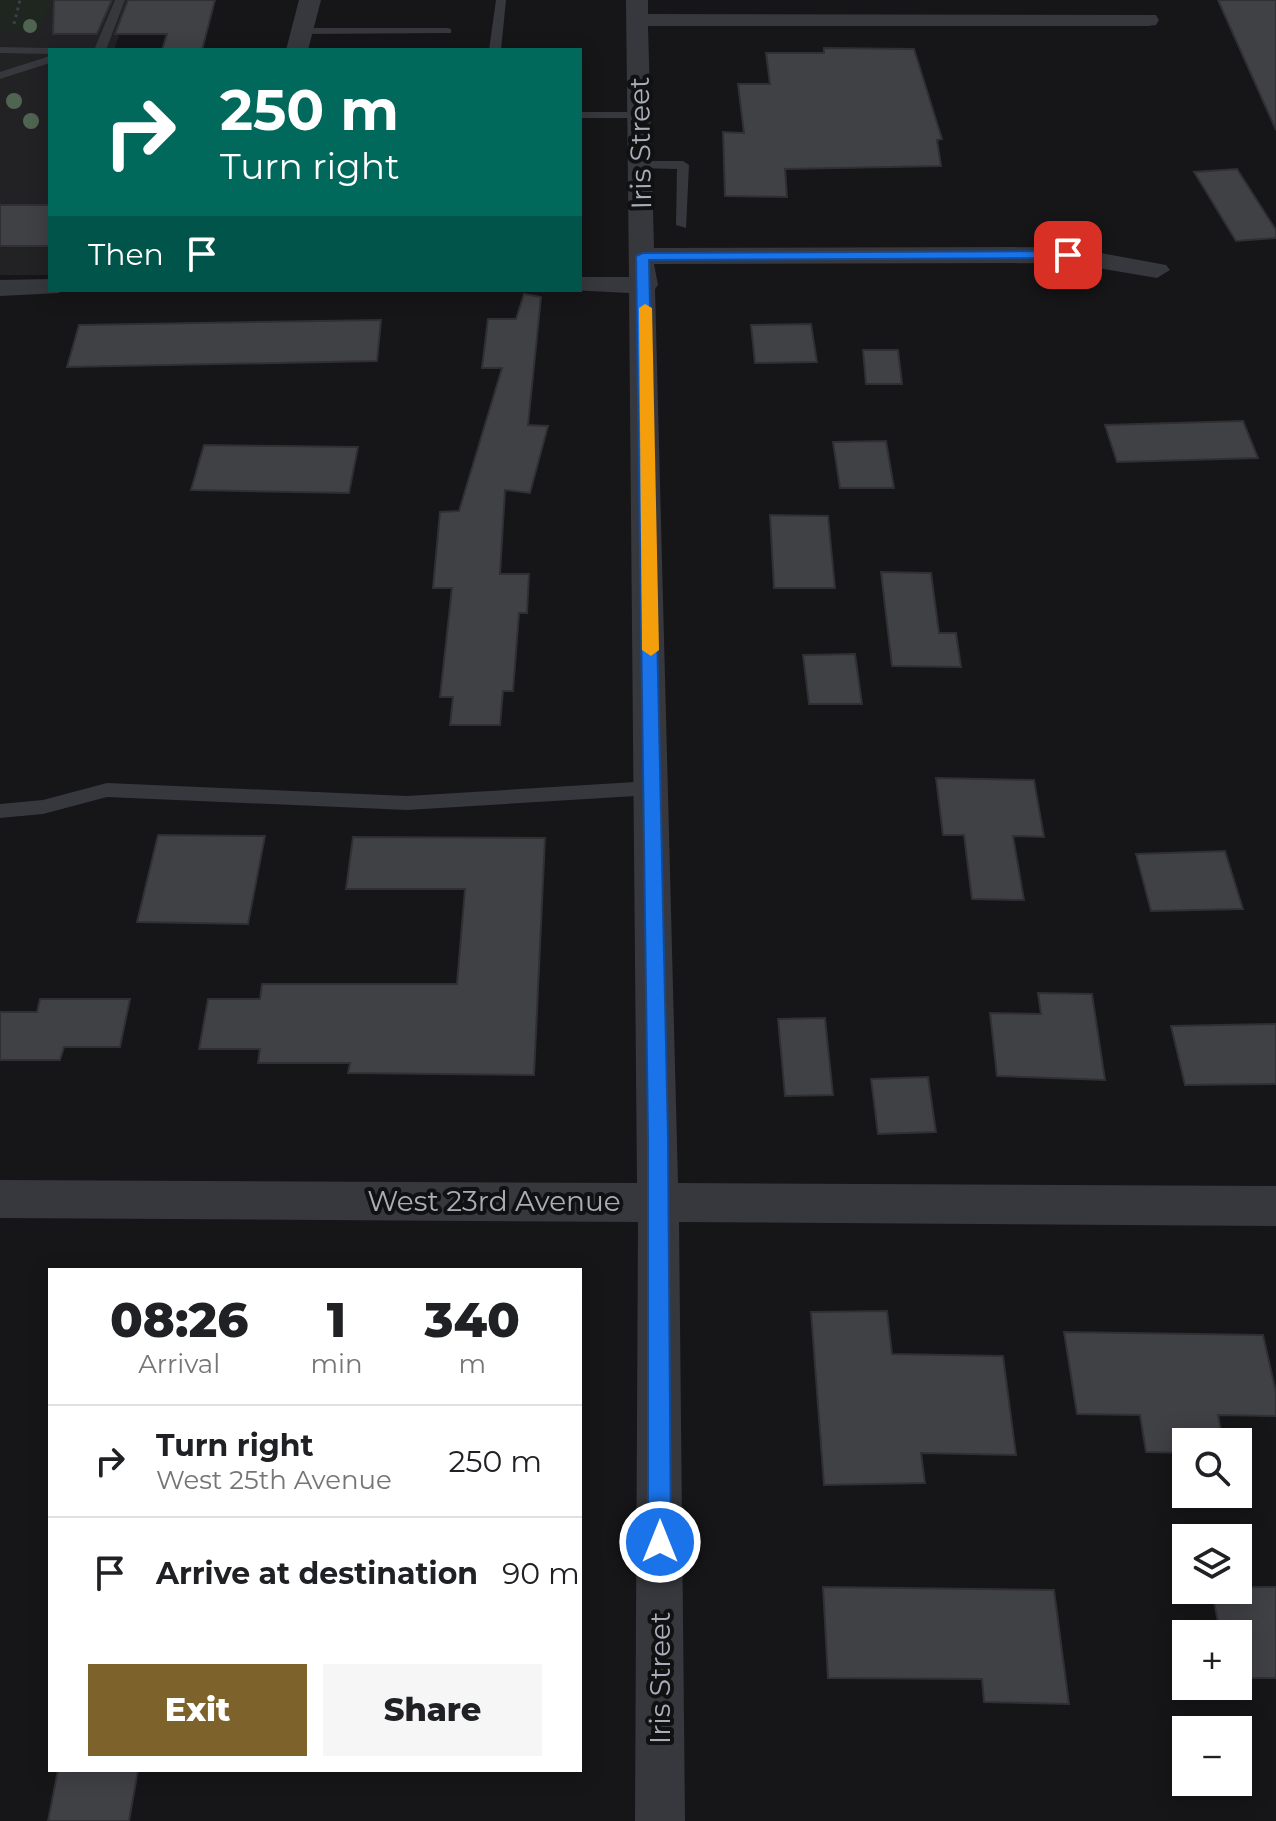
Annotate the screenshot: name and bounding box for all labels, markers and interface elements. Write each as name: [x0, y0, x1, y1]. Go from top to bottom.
text: 250 m: [220, 76, 399, 144]
street label: Iris Street: [622, 76, 658, 210]
icon: right: [88, 80, 192, 184]
text: Turn right: [220, 144, 400, 188]
pin: [1034, 221, 1102, 289]
icon: arrive: [180, 232, 224, 276]
icon: arrive: [1046, 233, 1090, 277]
text: Then: [88, 236, 164, 273]
street label: West 23rd Avenue: [367, 1184, 621, 1218]
text: 08:26: [110, 1291, 248, 1349]
text: 1: [327, 1291, 346, 1349]
text: 340: [425, 1291, 520, 1349]
text: Arrival: [138, 1348, 220, 1380]
text: min: [310, 1348, 363, 1380]
text: m: [458, 1348, 486, 1380]
text: Turn right: [156, 1427, 313, 1464]
map controls: [1172, 1428, 1252, 1796]
button: search: [1172, 1428, 1252, 1508]
icon: right: [88, 1439, 132, 1483]
text: 250 m: [448, 1443, 542, 1480]
text: West 25th Avenue: [156, 1464, 392, 1496]
position arrow: [618, 1500, 702, 1584]
button: layers: [1172, 1524, 1252, 1604]
icon: arrive: [88, 1551, 132, 1595]
text: Arrive at destination: [156, 1555, 478, 1592]
text: 90 m: [502, 1555, 580, 1592]
street label: Iris Street: [643, 1612, 677, 1744]
button: +: [1172, 1620, 1252, 1700]
button: Exit: [88, 1664, 307, 1756]
button: Share: [323, 1664, 542, 1756]
button: −: [1172, 1716, 1252, 1796]

